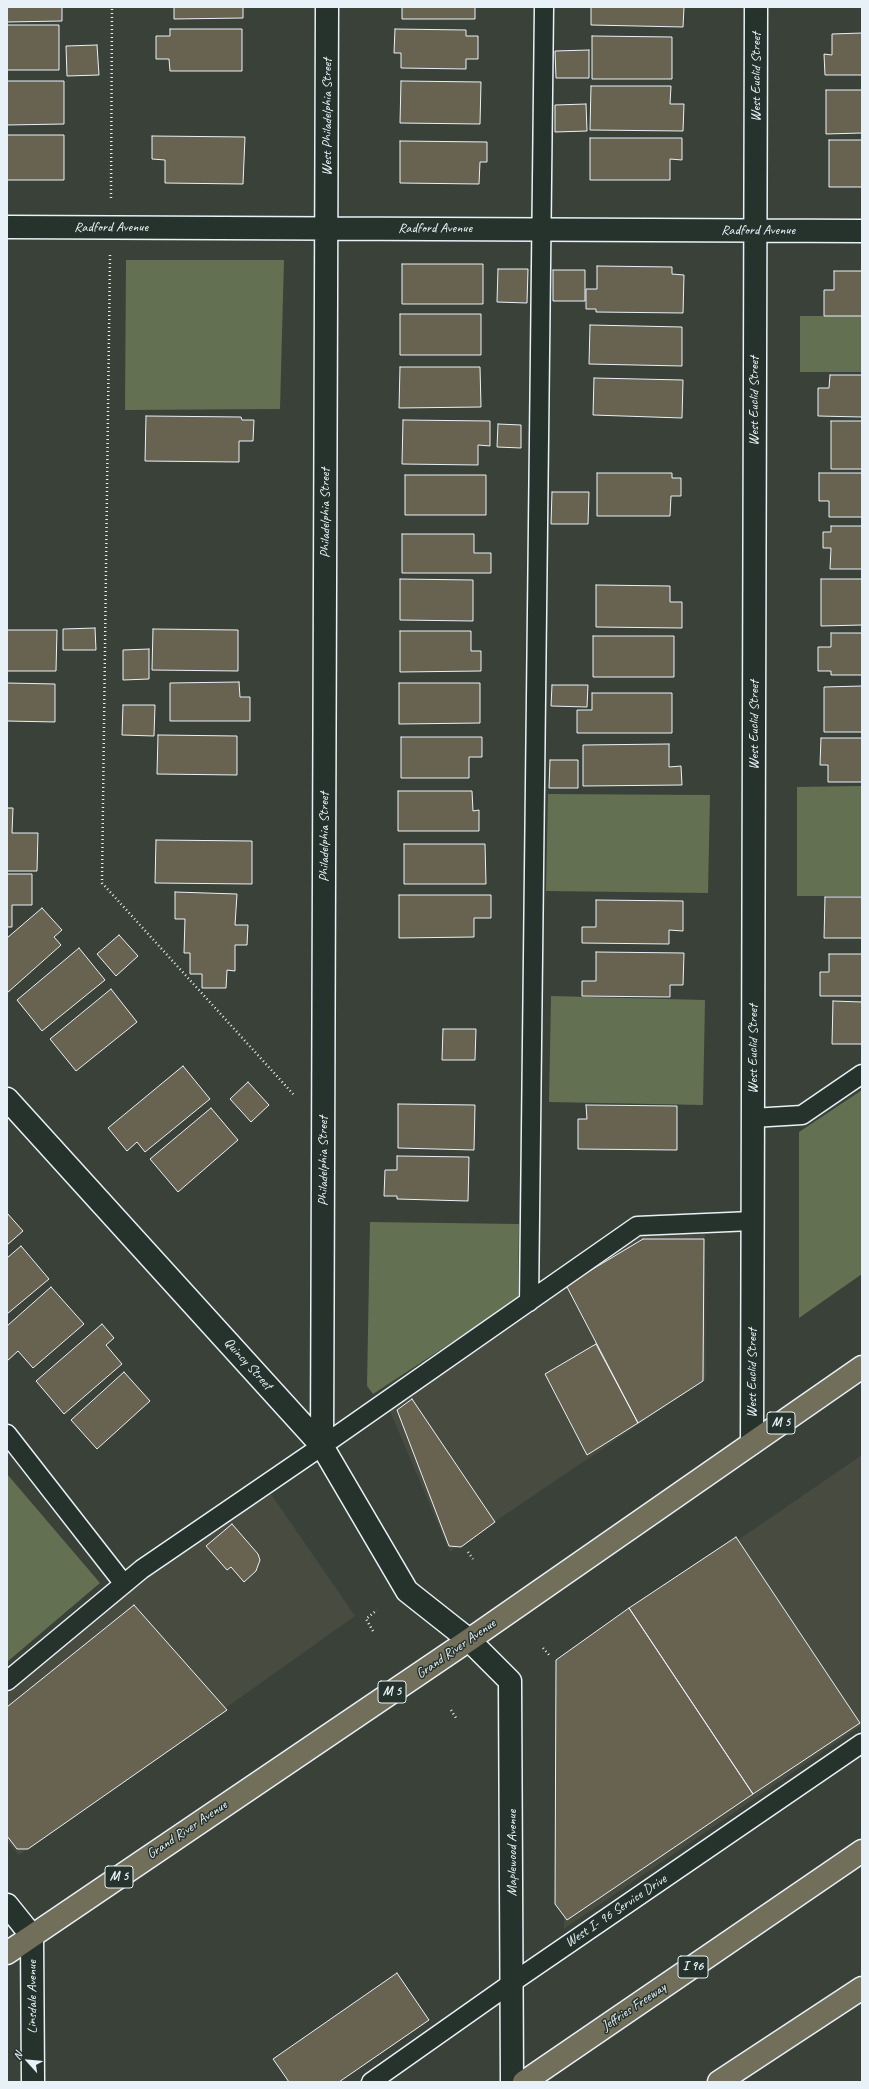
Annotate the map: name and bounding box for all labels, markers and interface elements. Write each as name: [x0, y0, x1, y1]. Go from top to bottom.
street label: West Euclid Street: [748, 32, 764, 122]
street label: West Philadelphia Street: [319, 58, 335, 176]
street label: Radford Avenue: [74, 219, 148, 235]
street label: Radford Avenue: [398, 220, 472, 236]
street label: Radford Avenue: [721, 222, 795, 238]
street label: West Euclid Street: [746, 356, 762, 446]
street label: Philadelphia Street: [317, 468, 333, 558]
street label: West Euclid Street: [746, 680, 762, 770]
street label: Philadelphia Street: [316, 792, 332, 882]
street label: West Euclid Street: [745, 1004, 761, 1094]
street label: Philadelphia Street: [315, 1116, 331, 1206]
street label: West Euclid Street: [744, 1328, 760, 1418]
street label: Quincy Street: [220, 1334, 276, 1394]
road number: M 5: [767, 1412, 795, 1434]
street label: Grand River Avenue: [413, 1615, 499, 1683]
road number: M 5: [378, 1681, 406, 1703]
street label: Grand River Avenue: [144, 1797, 230, 1863]
street label: Maplewood Avenue: [504, 1810, 520, 1896]
road number: M 5: [105, 1866, 133, 1888]
street label: West I- 96 Service Drive: [562, 1871, 670, 1951]
road number: I 96: [678, 1956, 708, 1978]
street label: Linsdale Avenue: [24, 1960, 40, 2034]
street label: Jeffries Freeway: [599, 1979, 669, 2035]
north arrow: [8, 2041, 48, 2081]
text: N: [10, 2049, 25, 2062]

